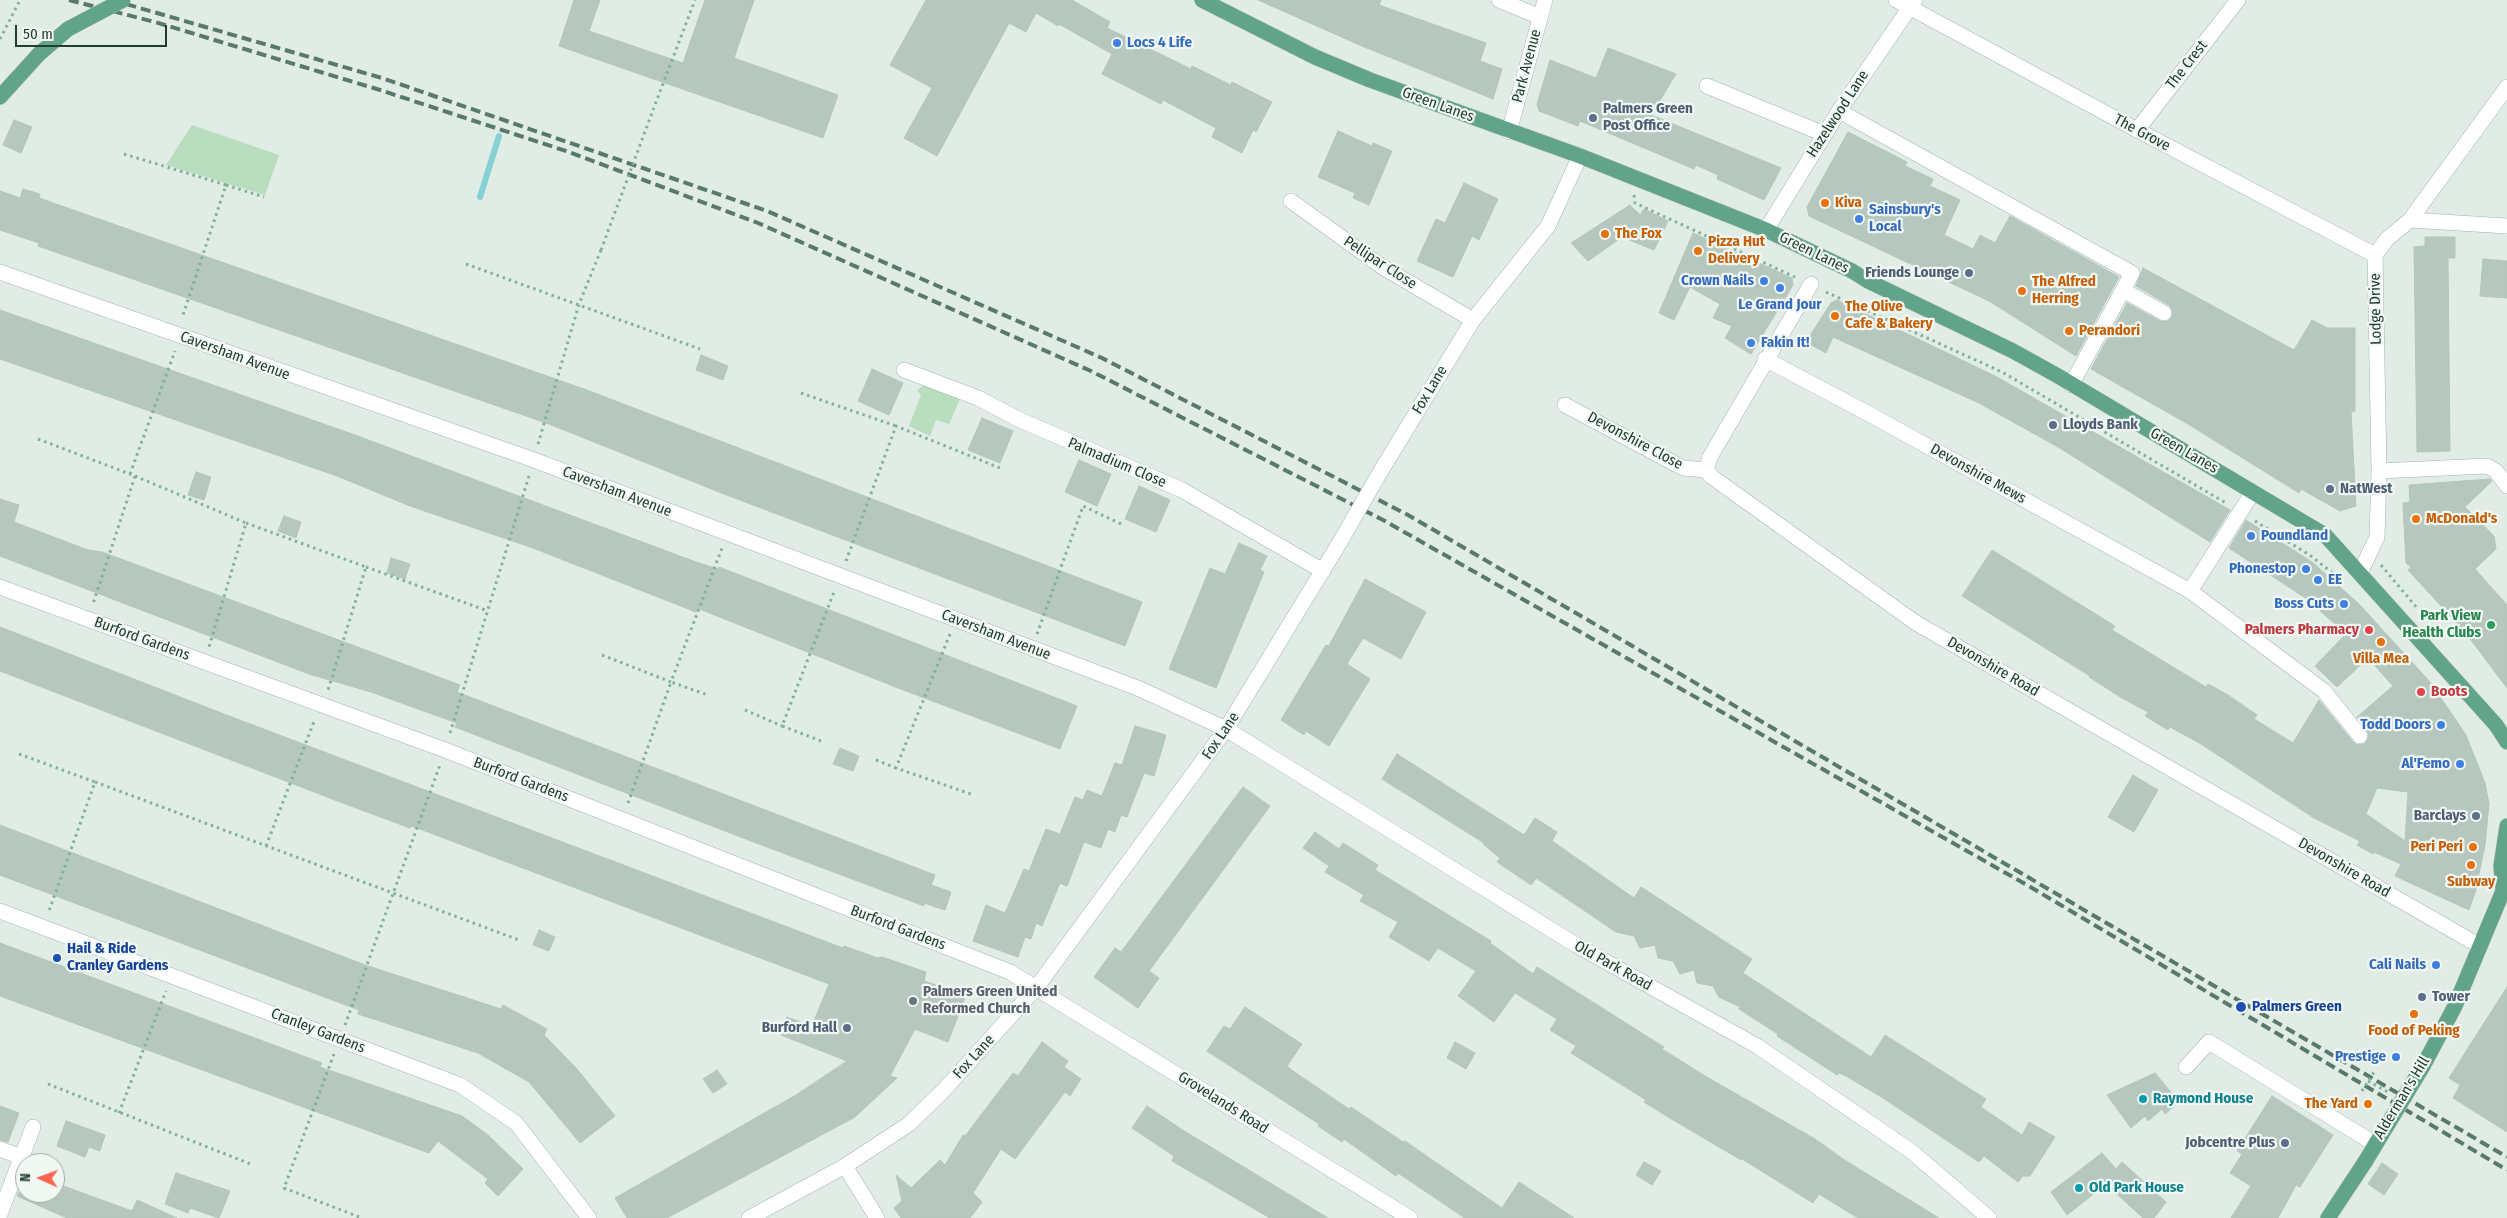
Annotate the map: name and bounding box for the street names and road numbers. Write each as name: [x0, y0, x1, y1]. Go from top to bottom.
street label: Park Avenue: [1509, 27, 1545, 105]
street label: The Crest: [2162, 37, 2212, 93]
street label: Hazelwood Lane: [1803, 67, 1873, 161]
street label: Green Lanes: [1400, 84, 1476, 126]
street label: The Grove: [2111, 111, 2173, 155]
street label: Green Lanes: [1776, 228, 1852, 278]
street label: Pellipar Close: [1340, 233, 1420, 293]
street label: Lodge Drive: [2366, 273, 2386, 345]
street label: Caversham Avenue: [178, 328, 292, 384]
street label: Fox Lane: [1409, 363, 1451, 417]
street label: Devonshire Close: [1584, 408, 1686, 474]
street label: Green Lanes: [2147, 424, 2221, 478]
street label: Palmadium Close: [1065, 434, 1169, 492]
street label: Devonshire Mews: [1927, 440, 2029, 508]
street label: Caversham Avenue: [560, 463, 674, 521]
street label: Caversham Avenue: [939, 606, 1053, 664]
street label: Burford Gardens: [92, 613, 192, 665]
street label: Devonshire Road: [1944, 633, 2042, 701]
street label: Fox Lane: [1199, 709, 1243, 763]
street label: Burford Gardens: [471, 754, 571, 806]
street label: Devonshire Road: [2295, 834, 2393, 902]
street label: Burford Gardens: [848, 902, 948, 954]
street label: Old Park Road: [1571, 937, 1655, 995]
street label: Cranley Gardens: [268, 1005, 368, 1057]
street label: Fox Lane: [950, 1031, 998, 1083]
street label: Alderman's Hill: [2370, 1054, 2434, 1142]
street label: Grovelands Road: [1174, 1068, 1272, 1138]

